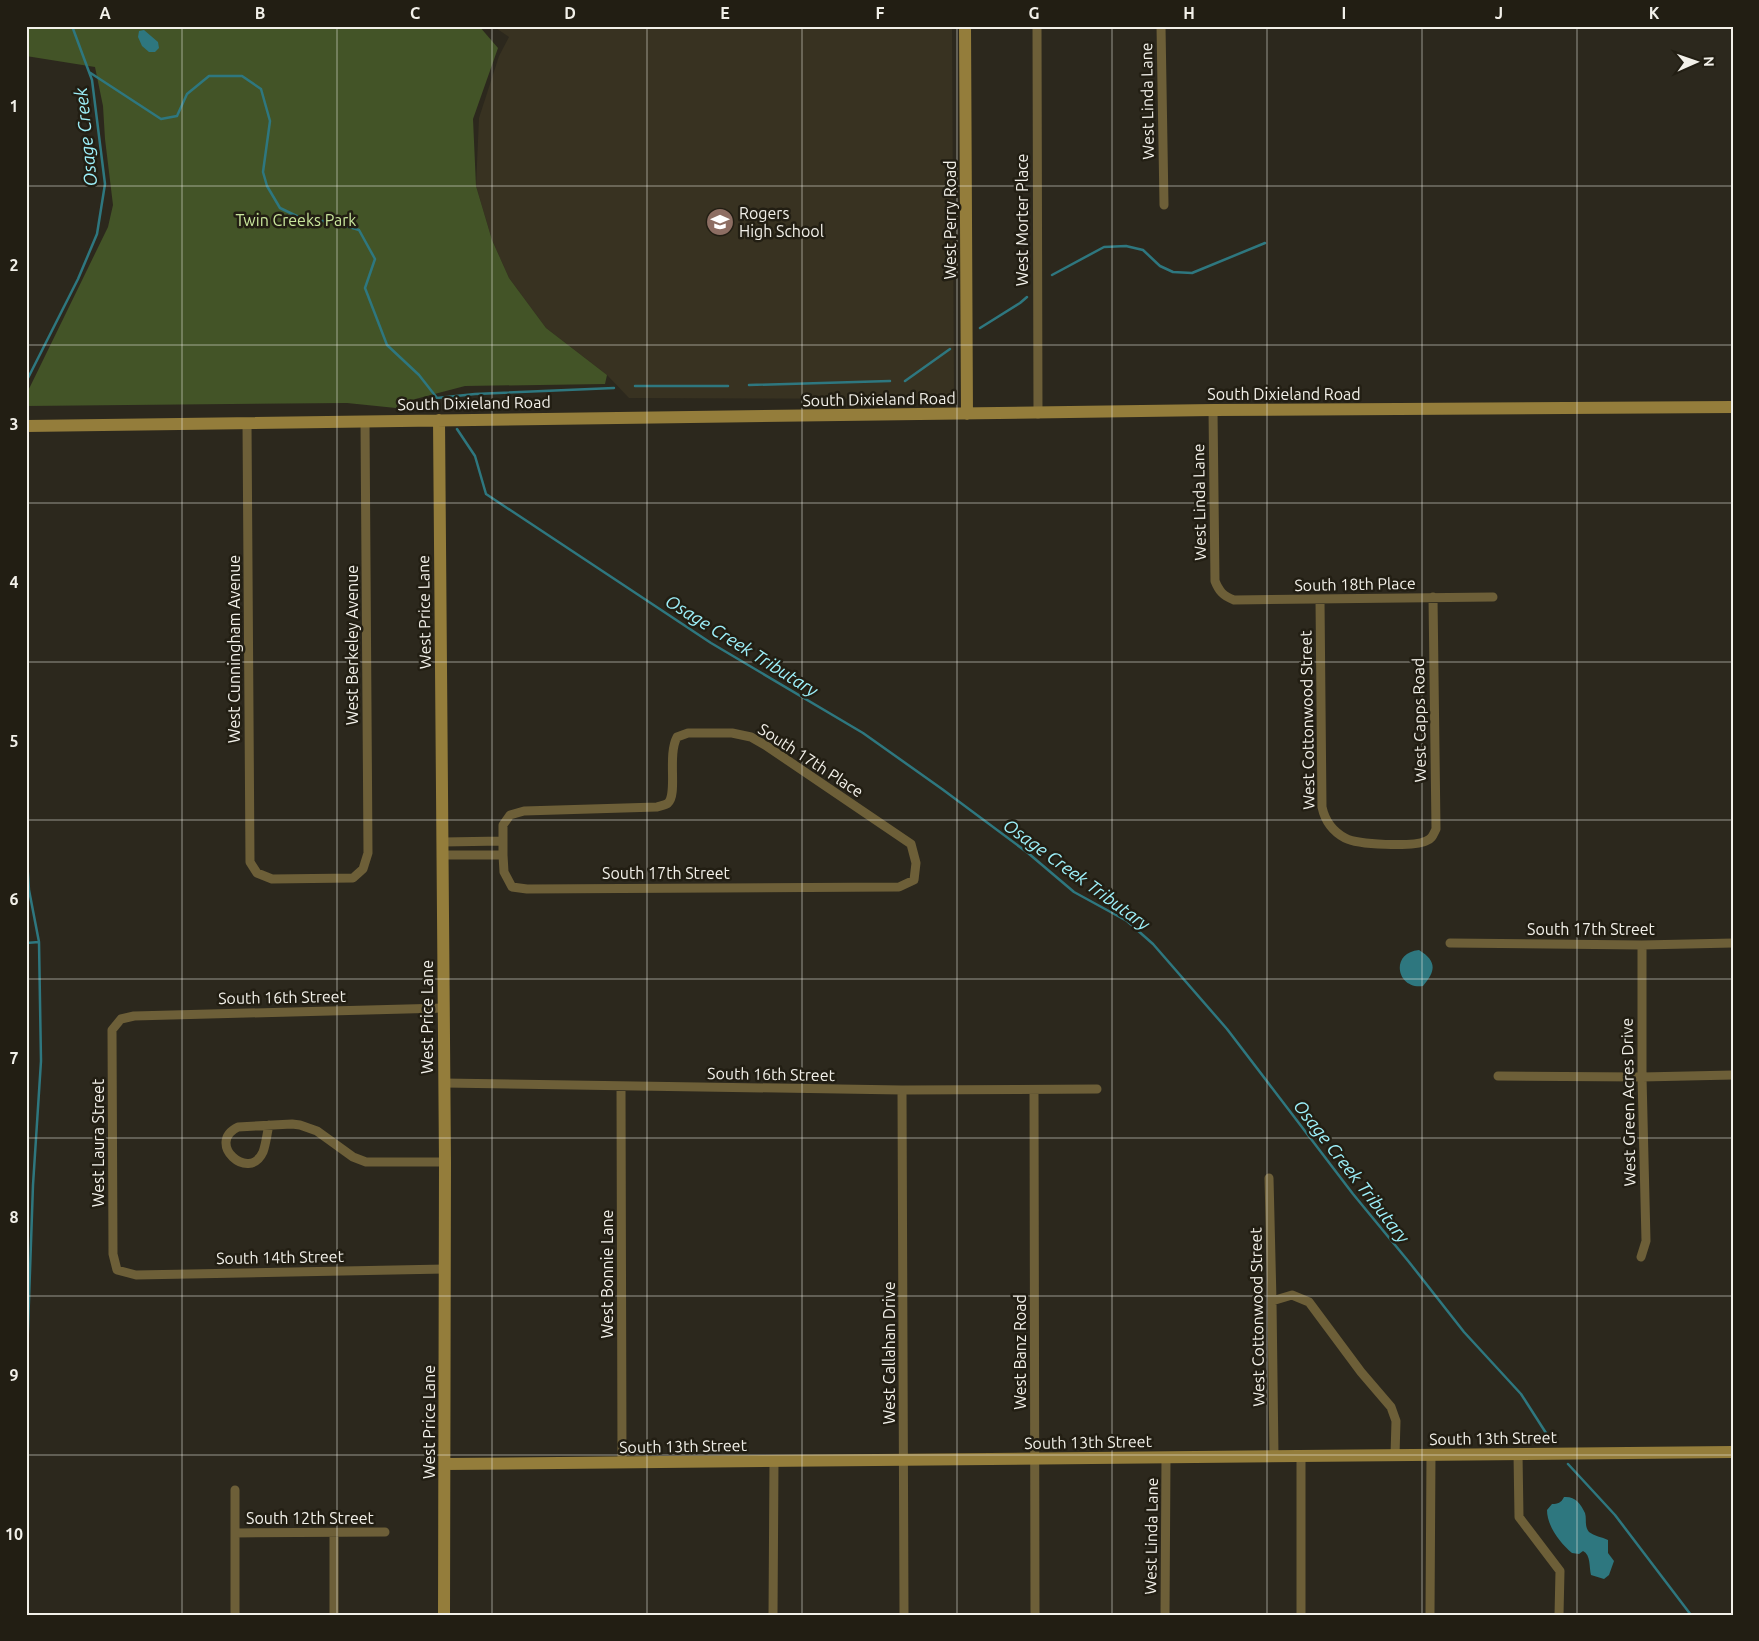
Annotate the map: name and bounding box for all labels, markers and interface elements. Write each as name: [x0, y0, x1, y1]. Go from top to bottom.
text: A: [99, 4, 111, 22]
text: B: [255, 4, 265, 22]
text: C: [410, 4, 420, 22]
text: D: [564, 4, 576, 22]
text: E: [720, 4, 730, 22]
text: F: [876, 4, 885, 22]
text: G: [1028, 4, 1040, 22]
text: H: [1183, 4, 1195, 22]
text: I: [1342, 4, 1346, 22]
text: J: [1495, 4, 1503, 22]
text: K: [1649, 4, 1660, 22]
north arrow: [1672, 38, 1722, 88]
street label: West Linda Lane: [1137, 42, 1157, 160]
text: N: [1701, 56, 1717, 67]
water label: Osage Creek: [70, 86, 100, 187]
text: 1: [9, 97, 19, 115]
street label: West Morter Place: [1013, 154, 1031, 286]
street label: West Perry Road: [941, 160, 959, 280]
place label: Rogers High School: [739, 204, 824, 240]
school or university icon: Rogers High School: [705, 207, 735, 237]
park label: Twin Creeks Park: [236, 211, 356, 229]
text: 2: [9, 256, 19, 274]
street label: South Dixieland Road: [1207, 385, 1361, 403]
street label: South Dixieland Road: [802, 389, 956, 409]
street label: South Dixieland Road: [397, 393, 551, 413]
text: 3: [9, 415, 19, 433]
street label: West Linda Lane: [1189, 443, 1209, 561]
street label: West Cunningham Avenue: [225, 555, 243, 743]
street label: West Price Lane: [414, 555, 434, 669]
street label: West Berkeley Avenue: [343, 565, 361, 725]
text: 4: [9, 573, 19, 591]
street label: South 18th Place: [1294, 574, 1416, 594]
water label: Osage Creek Tributary: [662, 590, 822, 700]
street label: West Cottonwood Street: [1296, 630, 1318, 810]
street label: West Capps Road: [1409, 658, 1429, 782]
street label: South 17th Place: [755, 719, 867, 801]
text: 5: [9, 732, 19, 750]
water label: Osage Creek Tributary: [1000, 814, 1154, 934]
street label: South 17th Street: [602, 864, 731, 882]
text: 6: [9, 890, 19, 908]
street label: South 17th Street: [1527, 920, 1656, 938]
street label: West Price Lane: [418, 960, 436, 1074]
street label: South 16th Street: [218, 987, 347, 1007]
street label: West Green Acres Drive: [1618, 1018, 1638, 1186]
text: 7: [9, 1049, 19, 1067]
street label: South 16th Street: [707, 1064, 836, 1084]
street label: West Laura Street: [89, 1078, 107, 1207]
water label: Osage Creek Tributary: [1290, 1096, 1414, 1247]
text: 8: [9, 1208, 19, 1226]
street label: West Bonnie Lane: [598, 1210, 616, 1338]
street label: West Cottonwood Street: [1246, 1227, 1268, 1407]
street label: South 14th Street: [216, 1247, 345, 1267]
street label: West Callahan Drive: [880, 1282, 898, 1424]
street label: West Banz Road: [1011, 1294, 1029, 1410]
street label: West Price Lane: [420, 1365, 438, 1479]
text: 9: [9, 1366, 19, 1384]
street label: South 13th Street: [1429, 1428, 1558, 1448]
street label: South 13th Street: [1024, 1432, 1153, 1452]
street label: South 13th Street: [619, 1436, 748, 1456]
street label: West Linda Lane: [1141, 1477, 1161, 1595]
street label: South 12th Street: [246, 1509, 375, 1527]
text: 10: [5, 1525, 23, 1543]

